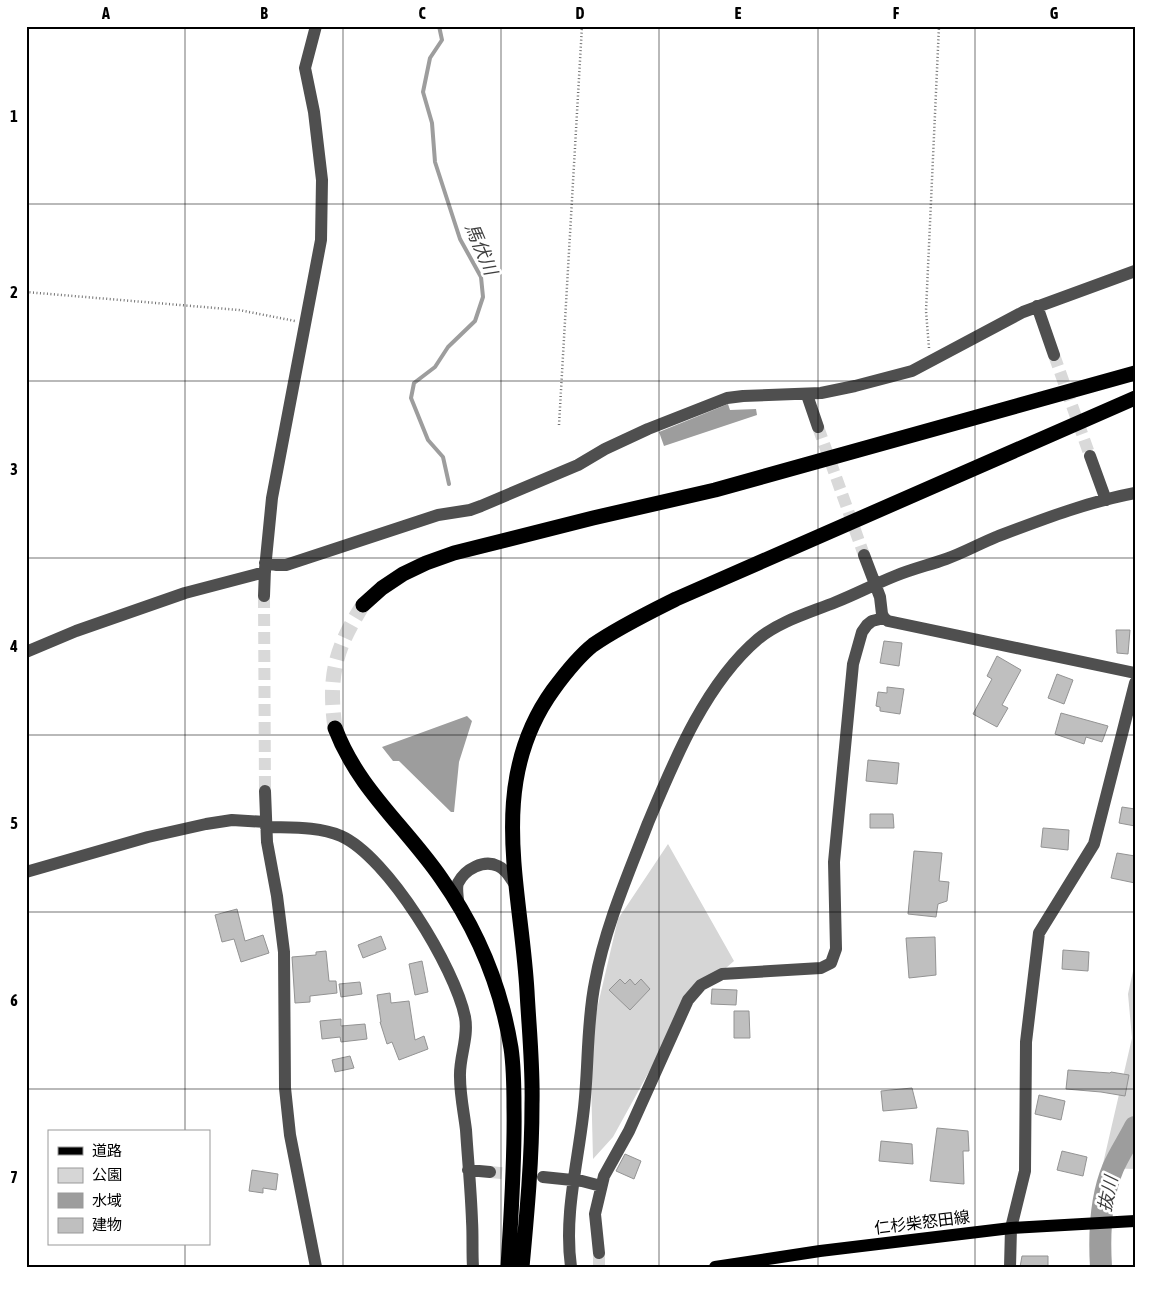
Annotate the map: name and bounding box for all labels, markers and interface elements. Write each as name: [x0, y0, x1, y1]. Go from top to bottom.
text: A: [101, 4, 110, 22]
text: B: [260, 4, 268, 22]
text: C: [418, 4, 426, 22]
text: D: [576, 4, 585, 22]
text: E: [735, 4, 742, 22]
text: F: [893, 4, 900, 22]
text: G: [1050, 4, 1059, 22]
text: 1: [10, 107, 18, 125]
water label: 馬伏川: [461, 220, 502, 280]
text: 2: [10, 283, 18, 301]
text: 3: [10, 460, 18, 478]
text: 4: [9, 637, 18, 655]
text: 5: [10, 814, 18, 832]
text: 6: [10, 991, 18, 1009]
legend: [48, 1130, 210, 1246]
text: 道路: [92, 1142, 122, 1159]
text: 公園: [92, 1166, 122, 1183]
text: 7: [10, 1168, 18, 1186]
water label: 抜川: [1093, 1172, 1122, 1214]
text: 水域: [92, 1192, 122, 1209]
street label: 仁杉柴怒田線: [873, 1207, 971, 1237]
text: 建物: [92, 1216, 122, 1233]

